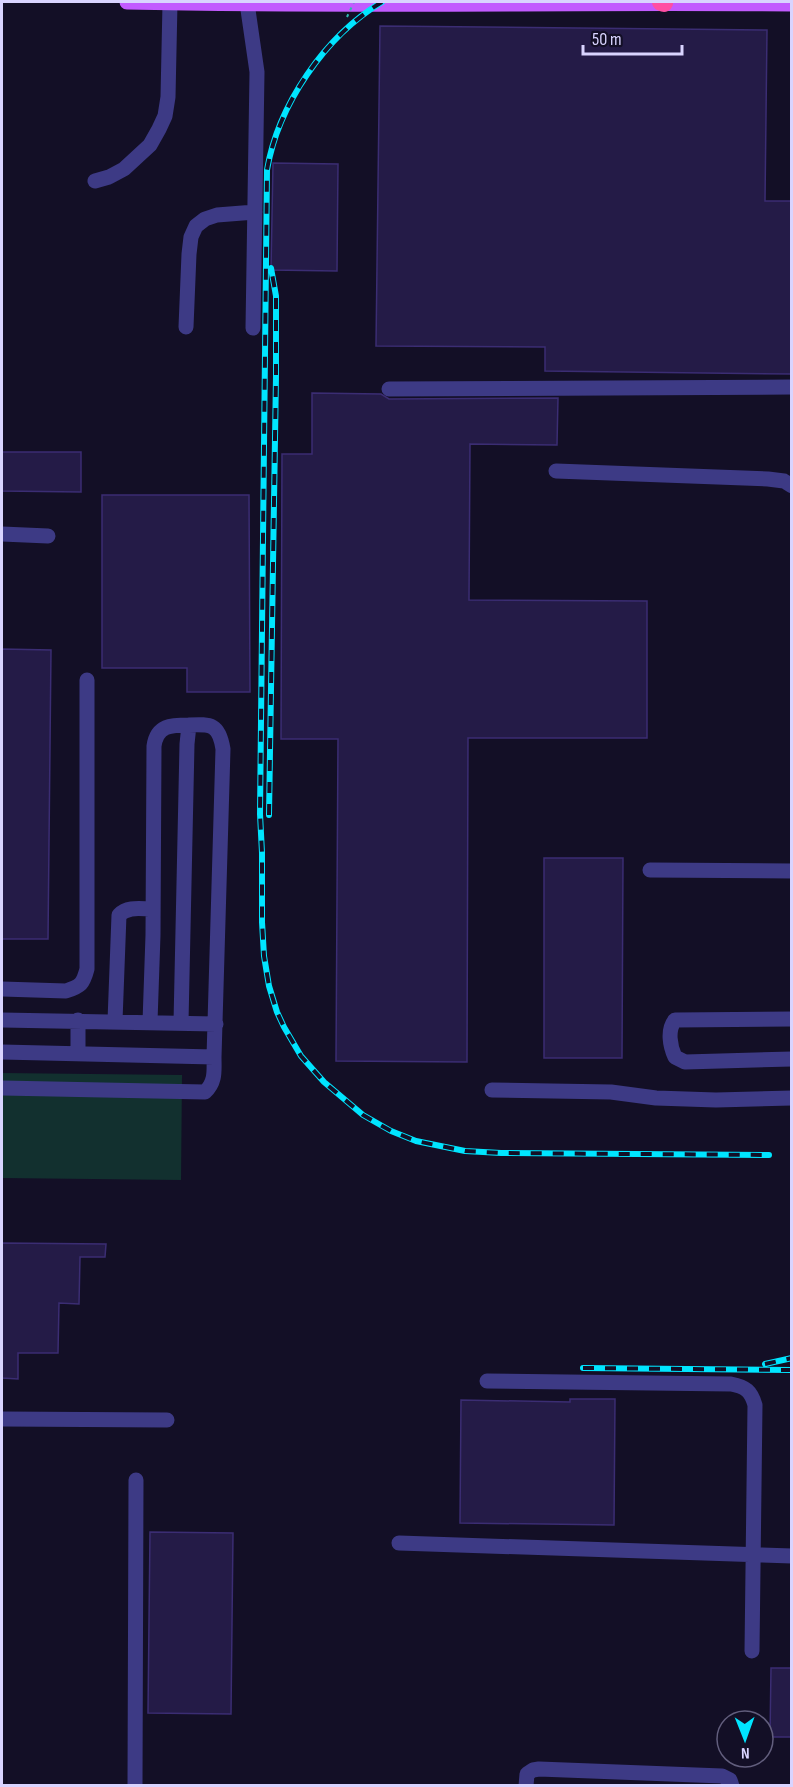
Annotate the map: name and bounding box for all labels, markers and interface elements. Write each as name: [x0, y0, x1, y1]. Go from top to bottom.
scale bar: [583, 18, 682, 56]
text: 50 m: [592, 29, 622, 50]
north arrow: [715, 1709, 775, 1769]
text: N: [741, 1743, 750, 1762]

